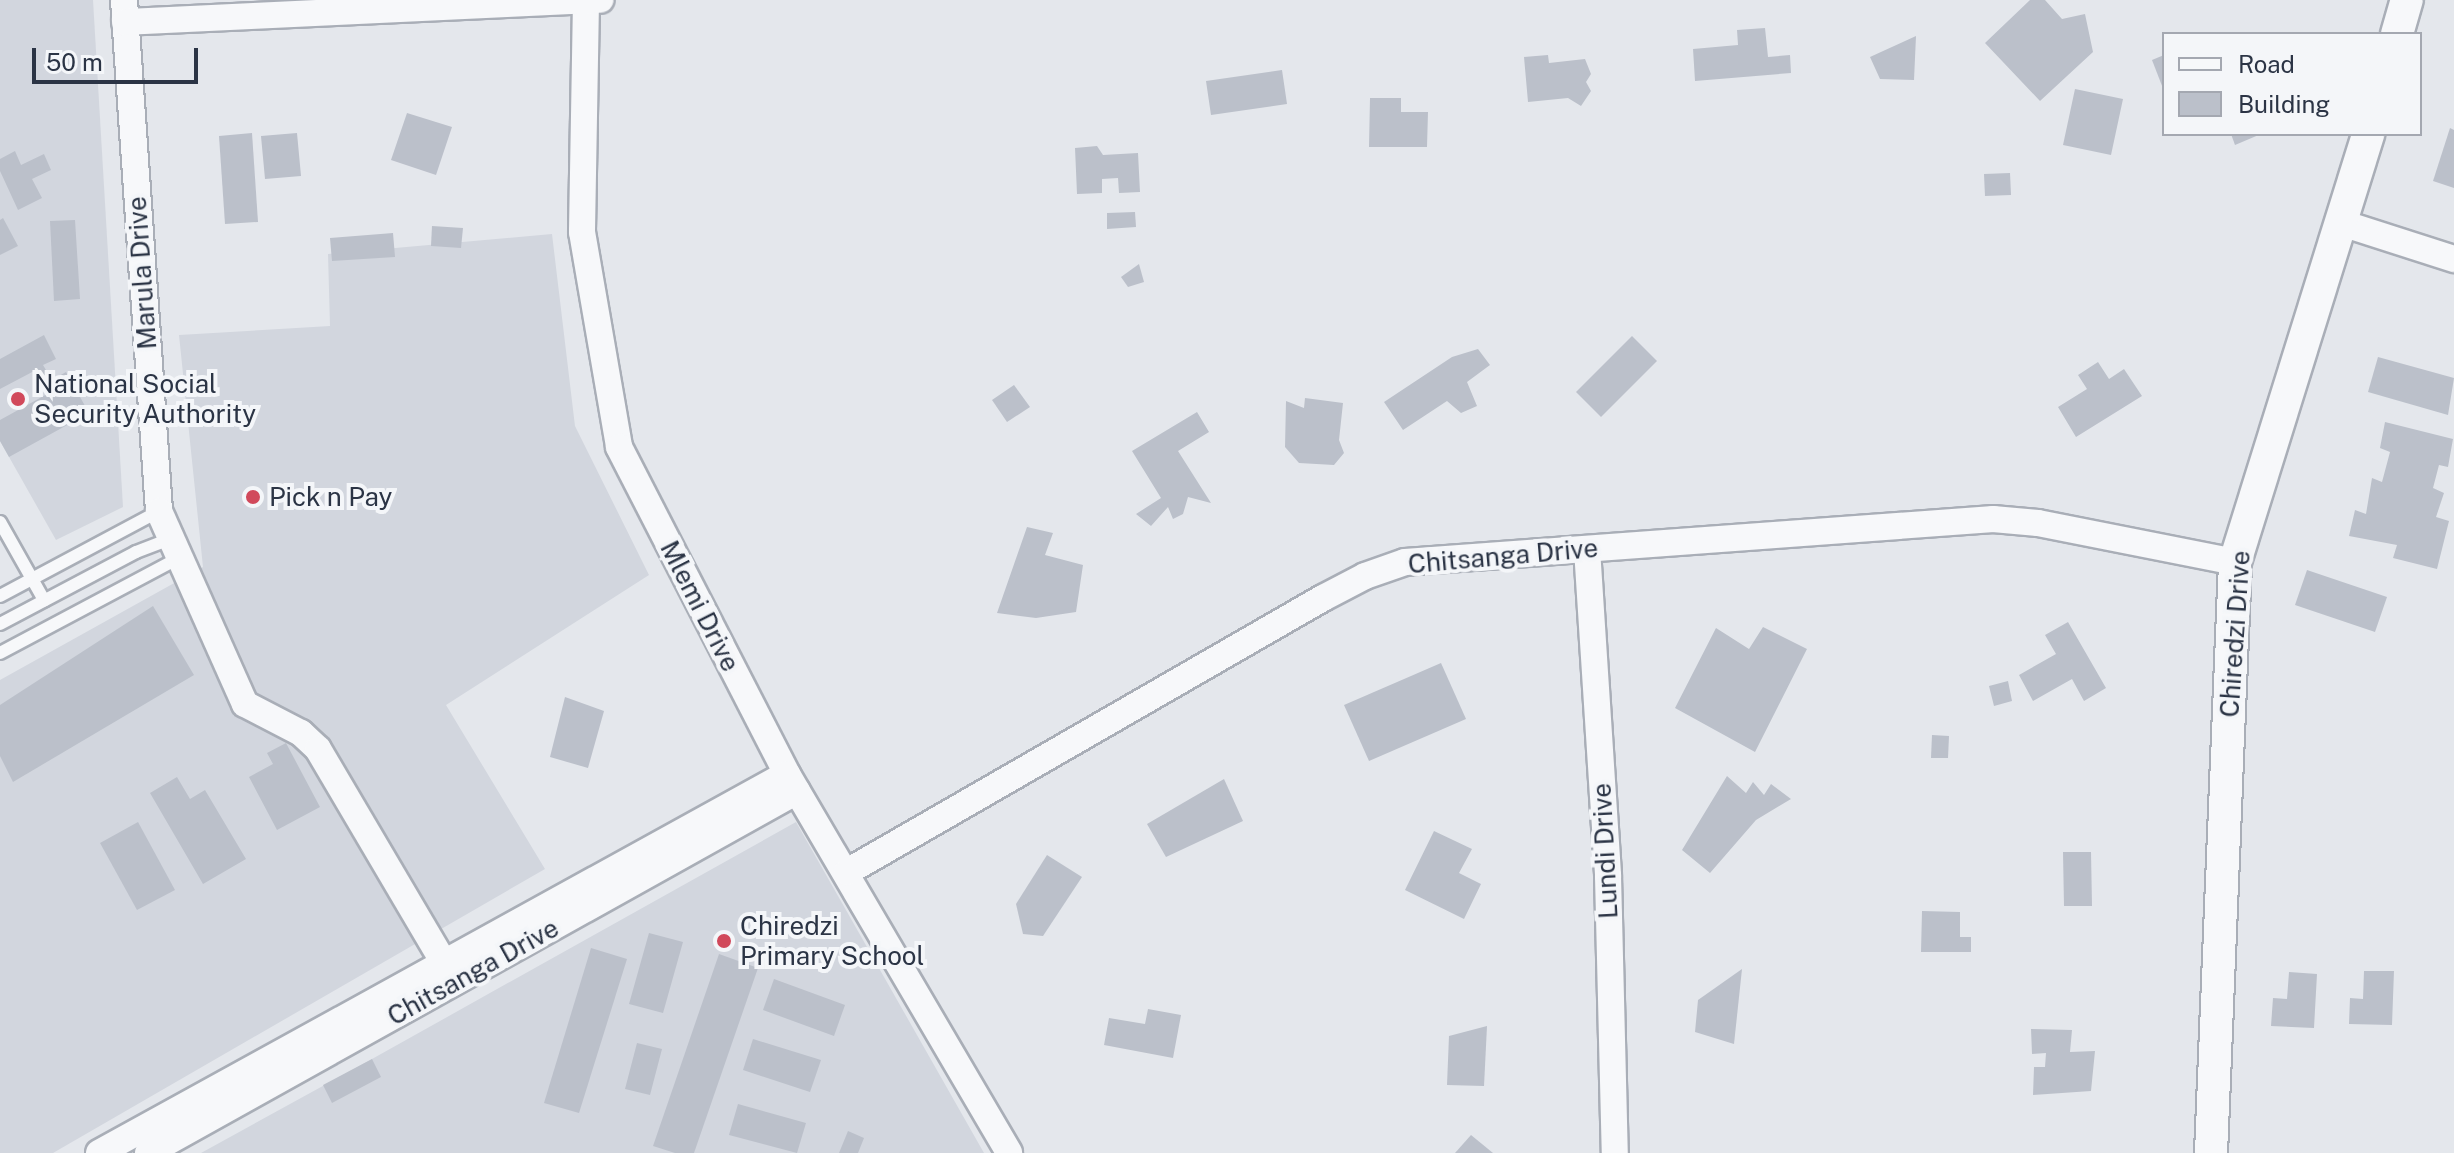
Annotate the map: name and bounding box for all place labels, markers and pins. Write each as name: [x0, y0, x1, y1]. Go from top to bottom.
place label: National Social Security Authority: [34, 368, 256, 430]
marker: National Social Security Authority: [9, 390, 27, 408]
place label: Pick n Pay: [269, 481, 392, 513]
marker: Pick n Pay: [244, 488, 262, 506]
place label: Chiredzi Primary School: [740, 910, 925, 972]
marker: Chiredzi Primary School: [715, 932, 733, 950]

